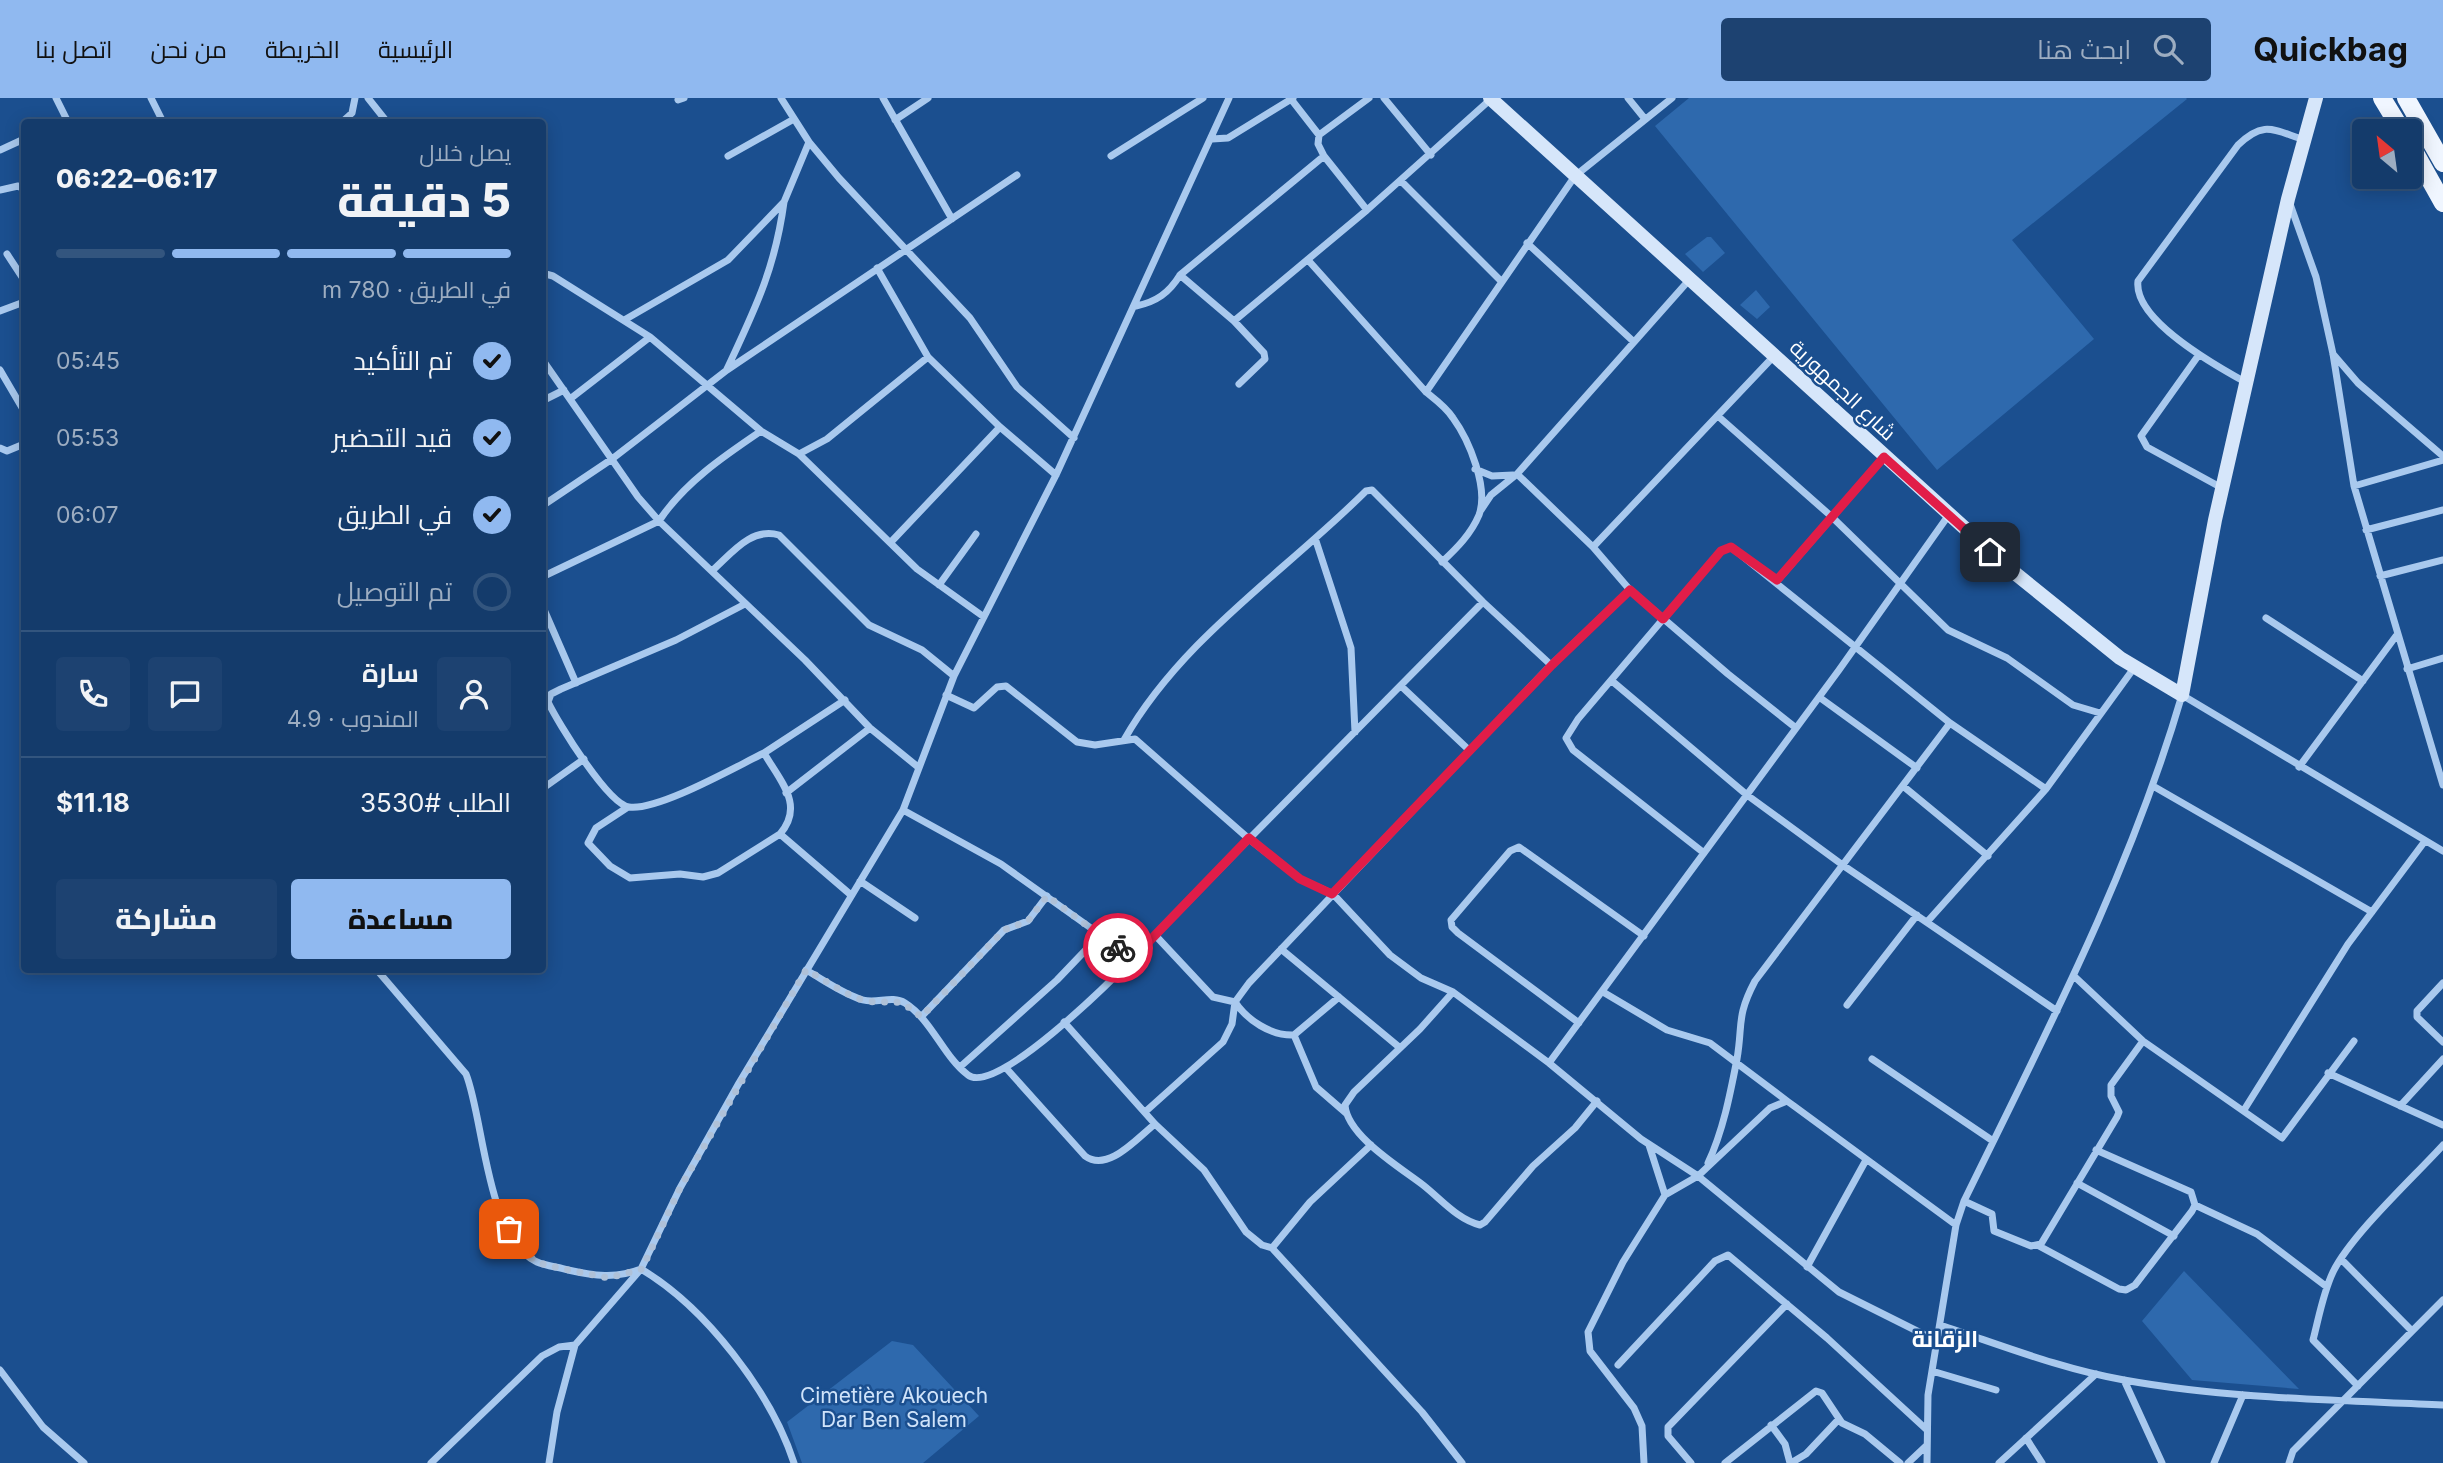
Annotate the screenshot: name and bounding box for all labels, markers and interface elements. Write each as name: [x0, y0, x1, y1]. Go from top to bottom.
search box: [1721, 18, 2211, 81]
text: Quickbag: [2253, 29, 2408, 69]
icon: search: [2149, 30, 2187, 68]
text: ابحث هنا: [2037, 34, 2131, 65]
text: اتصل بنا: [35, 35, 112, 64]
text: من نحن: [150, 35, 227, 64]
text: الخريطة: [265, 35, 340, 64]
text: الرئيسية: [378, 35, 453, 64]
north arrow: [2352, 119, 2422, 189]
map controls: [2352, 119, 2422, 189]
text: يصل خلال: [419, 139, 511, 167]
text: 06:17–06:22: [56, 163, 218, 194]
text: 5 دقيقة: [337, 172, 511, 228]
text: في الطريق · 780 m: [322, 276, 511, 304]
street label: شارع الجمهورية: [1783, 335, 1901, 447]
icon: check: [473, 342, 511, 380]
text: تم التأكيد: [353, 345, 452, 376]
text: 05:45: [56, 347, 120, 375]
icon: check: [473, 419, 511, 457]
text: قيد التحضير: [332, 422, 452, 453]
text: 05:53: [56, 424, 119, 452]
icon: check: [473, 496, 511, 534]
text: في الطريق: [337, 499, 452, 530]
text: 06:07: [56, 501, 118, 529]
pin: [1960, 522, 2020, 582]
icon: home: [1971, 533, 2009, 571]
text: تم التوصيل: [337, 576, 452, 607]
button: phone: [56, 657, 130, 731]
button: chat: [148, 657, 222, 731]
text: سارة: [362, 657, 419, 688]
button: person: [437, 657, 511, 731]
text: المندوب · 4.9: [287, 705, 419, 733]
text: $11.18: [56, 787, 130, 818]
text: الطلب #3530: [360, 787, 511, 818]
button: مشاركة: [56, 879, 277, 959]
button: مساعدة: [291, 879, 511, 959]
courier: [1083, 913, 1153, 983]
icon: bike: [1099, 929, 1137, 967]
pin: [479, 1199, 539, 1259]
icon: bag: [490, 1210, 528, 1248]
district label: الزقانة: [1912, 1325, 1978, 1353]
park label: Cimetière Akouech Dar Ben Salem: [800, 1383, 988, 1432]

